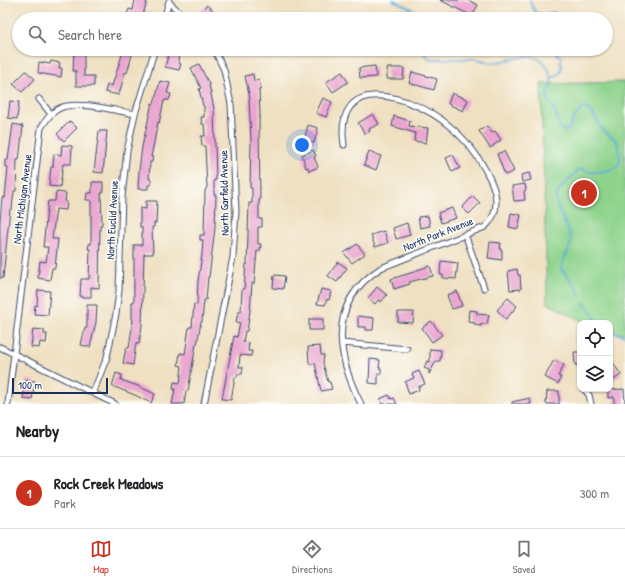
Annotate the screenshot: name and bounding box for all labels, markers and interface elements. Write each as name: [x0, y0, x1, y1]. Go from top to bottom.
search box: [12, 12, 613, 56]
icon: search: [26, 23, 48, 45]
text: Search here: [58, 24, 122, 45]
your location: [292, 135, 312, 155]
street label: North Garfield Avenue: [216, 149, 232, 236]
street label: North Michigan Avenue: [10, 153, 35, 245]
pin: 1: [571, 178, 597, 208]
street label: North Euclid Avenue: [103, 180, 121, 260]
street label: North Park Avenue: [401, 213, 476, 254]
map controls: [577, 320, 613, 392]
button: locate: [577, 320, 613, 356]
button: layers: [577, 356, 613, 392]
scale bar: [12, 376, 108, 395]
text: 100 m: [18, 378, 42, 392]
text: Nearby: [16, 419, 59, 442]
text: Rock Creek Meadows: [54, 473, 163, 494]
text: 1: [27, 484, 31, 502]
text: 300 m: [580, 484, 609, 502]
text: Park: [54, 494, 76, 512]
tab: Map: [90, 538, 112, 576]
tab: Directions: [292, 538, 333, 576]
tab: Saved: [513, 538, 535, 576]

